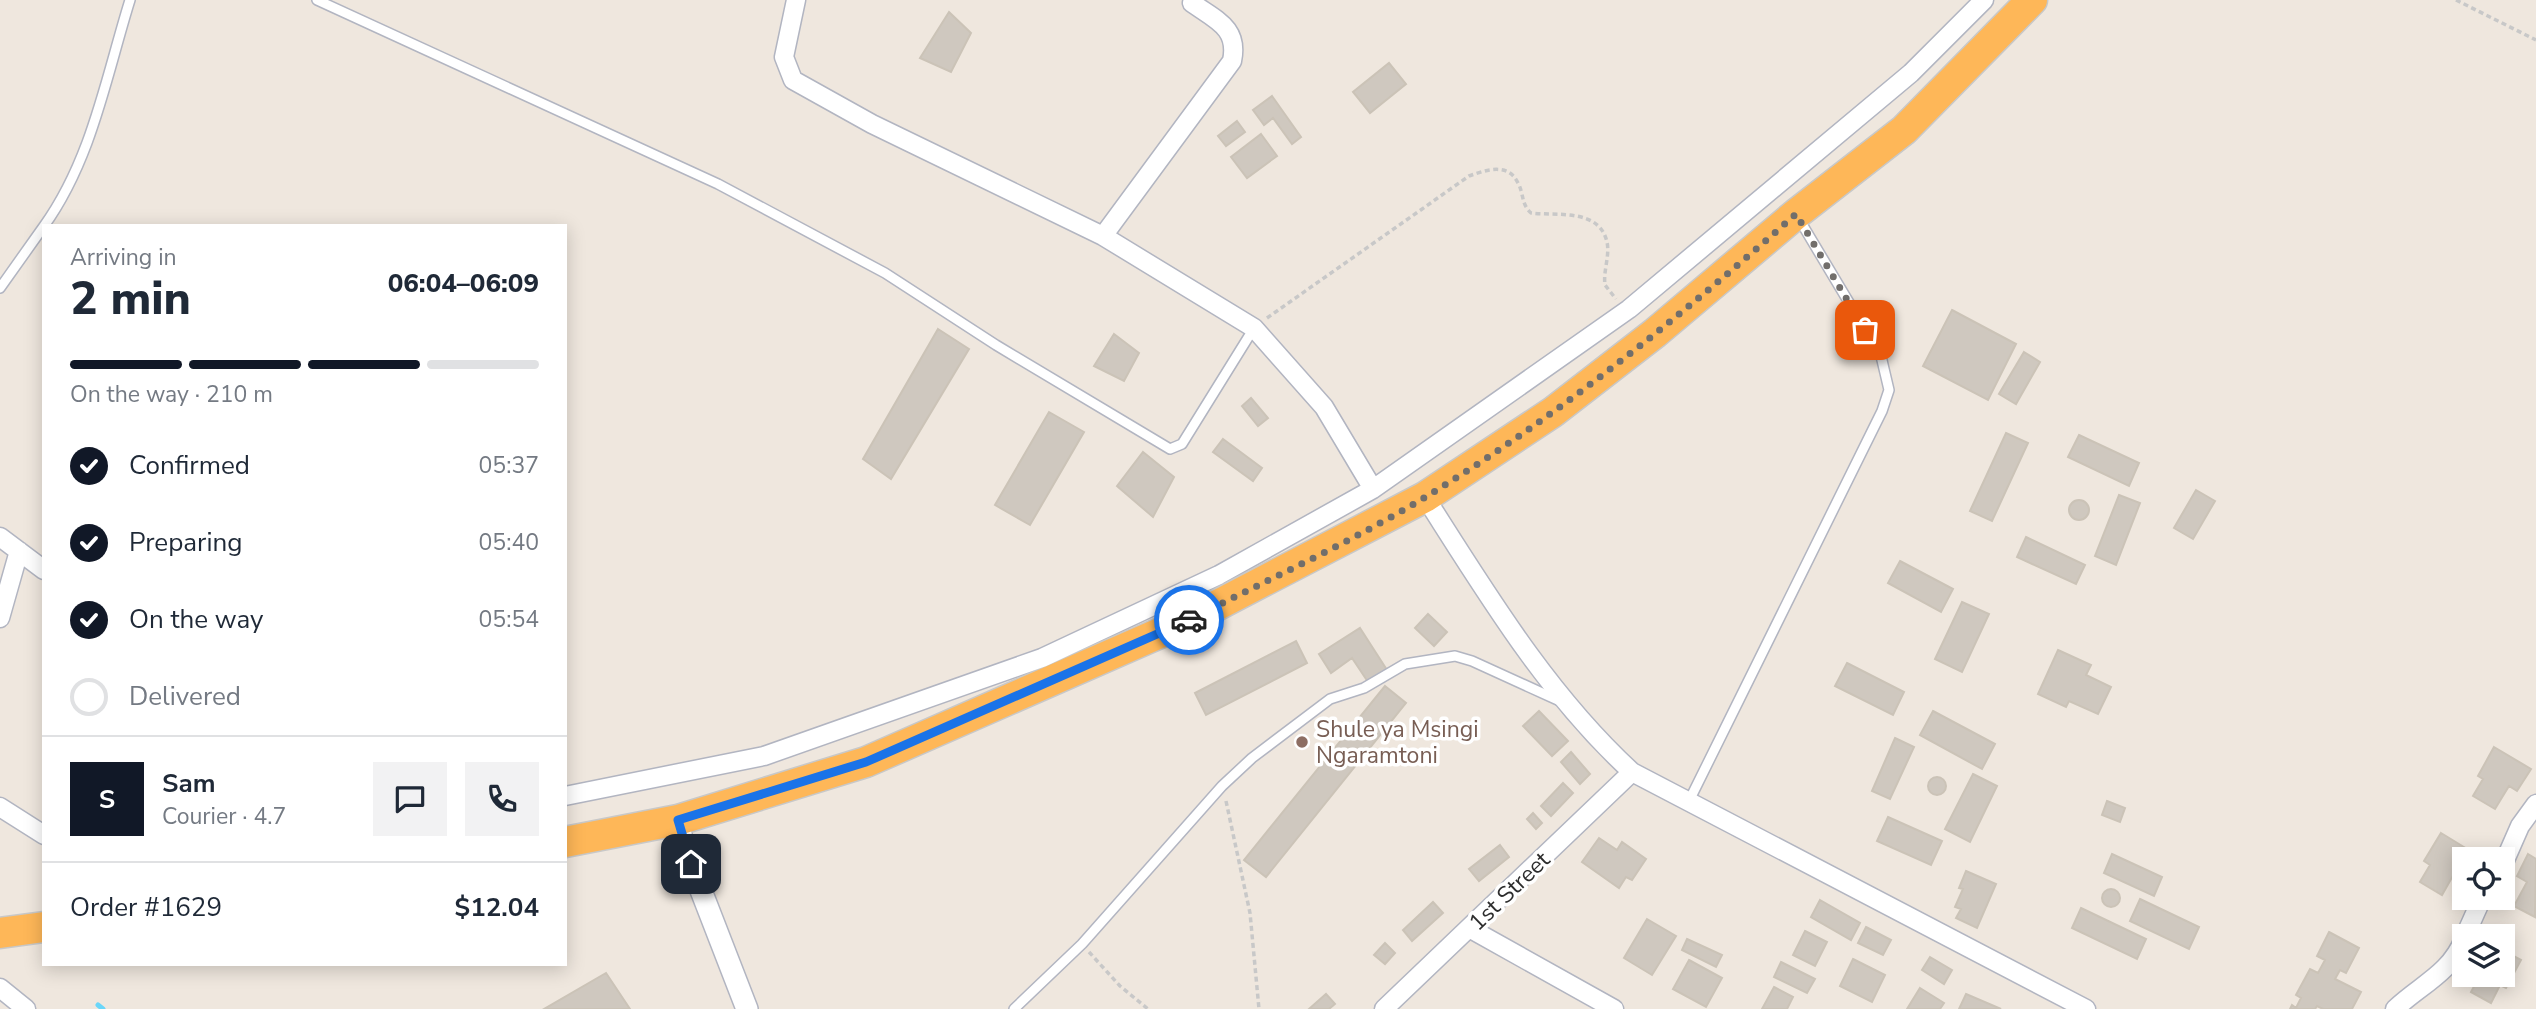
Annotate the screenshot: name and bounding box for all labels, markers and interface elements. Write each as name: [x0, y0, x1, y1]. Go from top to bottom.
text: Arriving in: [70, 242, 177, 273]
text: 06:04–06:09: [388, 266, 539, 301]
text: 2 min: [70, 267, 191, 330]
pin: [1835, 300, 1895, 360]
icon: bag: [1846, 311, 1884, 349]
text: On the way · 210 m: [70, 379, 273, 410]
icon: check: [70, 447, 108, 485]
text: Confirmed: [129, 448, 250, 483]
text: 05:37: [479, 450, 539, 481]
icon: check: [70, 524, 108, 562]
text: Preparing: [129, 525, 242, 560]
text: 05:40: [479, 527, 539, 558]
courier: [1154, 585, 1224, 655]
icon: check: [70, 601, 108, 639]
icon: car: [1170, 601, 1208, 639]
text: On the way: [129, 602, 263, 637]
text: 05:54: [479, 604, 539, 635]
text: Delivered: [129, 679, 241, 714]
place label: Shule ya Msingi Ngaramtoni: [1316, 714, 1479, 771]
marker: Shule ya Msingi Ngaramtoni: [1294, 734, 1310, 750]
button: chat: [373, 762, 447, 836]
button: phone: [465, 762, 539, 836]
text: Sam: [162, 766, 215, 801]
text: S: [99, 782, 115, 817]
text: Courier · 4.7: [162, 801, 286, 832]
pin: [661, 834, 721, 894]
street label: 1st Street: [1462, 844, 1557, 938]
icon: home: [672, 845, 710, 883]
map controls: [2452, 847, 2515, 987]
button: locate: [2452, 847, 2515, 910]
text: Order #1629: [70, 890, 222, 925]
text: $12.04: [455, 890, 539, 925]
button: layers: [2452, 924, 2515, 987]

